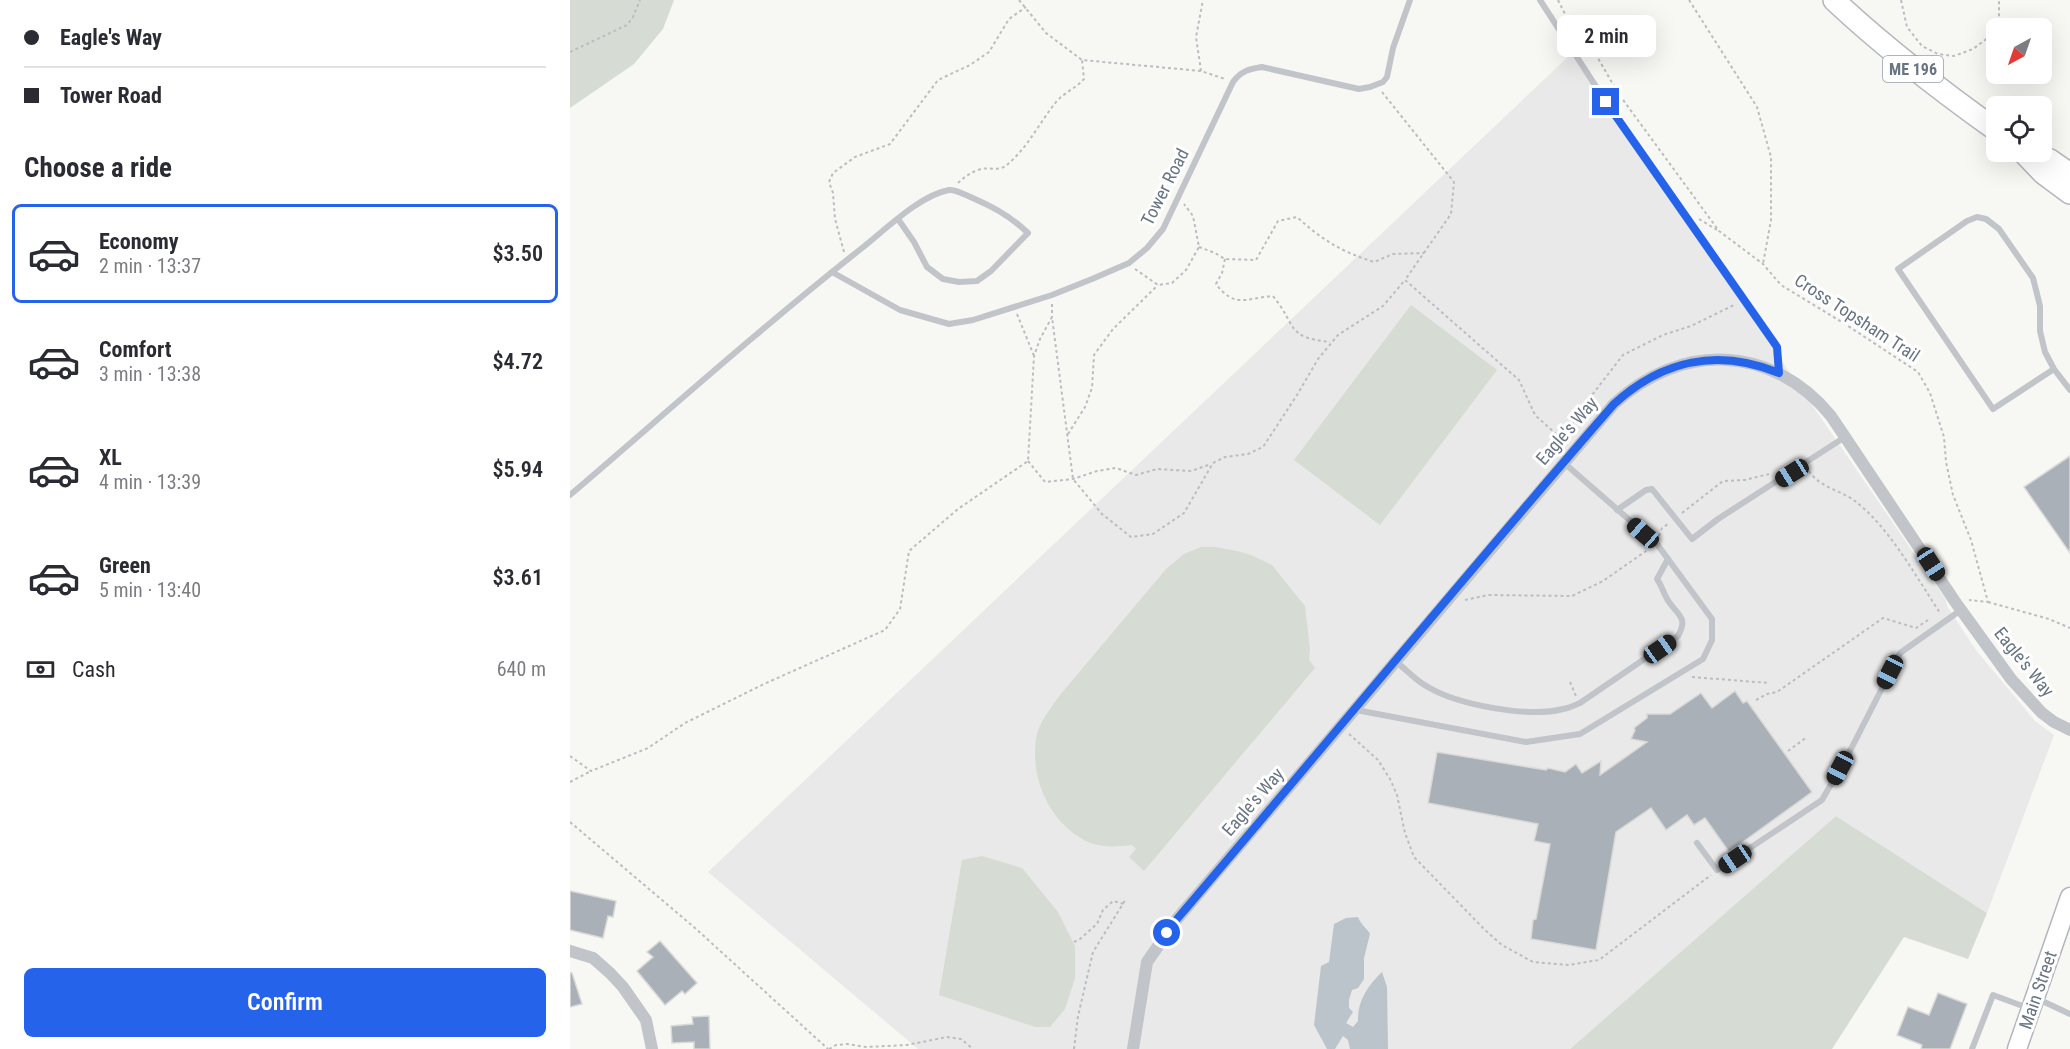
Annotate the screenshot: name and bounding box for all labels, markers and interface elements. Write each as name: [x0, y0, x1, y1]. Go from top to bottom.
callout: 2 min: [1556, 15, 1656, 57]
north arrow: [1986, 18, 2052, 84]
map controls: [1986, 18, 2052, 162]
text: 2 min: [1584, 24, 1629, 48]
text: Eagle's Way: [60, 25, 162, 50]
road number: ME 196: [1883, 56, 1943, 82]
text: Tower Road: [60, 83, 162, 108]
route end: [1592, 88, 1619, 115]
button: locate: [1986, 96, 2052, 162]
street label: Tower Road: [1136, 145, 1193, 229]
text: Choose a ride: [24, 152, 172, 184]
icon: car: [27, 227, 81, 281]
text: Economy: [99, 229, 179, 254]
text: $3.50: [492, 241, 543, 266]
text: 2 min · 13:37: [99, 254, 201, 278]
street label: Cross Topsham Trail: [1791, 269, 1924, 366]
icon: car: [27, 335, 81, 389]
text: Comfort: [99, 337, 172, 362]
text: $4.72: [492, 349, 543, 374]
text: 3 min · 13:38: [99, 362, 201, 386]
street label: Eagle's Way: [1531, 392, 1602, 469]
icon: car: [27, 443, 81, 497]
text: XL: [99, 445, 122, 470]
car: [1772, 456, 1812, 490]
text: $5.94: [492, 457, 543, 482]
text: 4 min · 13:39: [99, 470, 201, 494]
car: [1624, 514, 1662, 552]
car: [1914, 544, 1948, 584]
icon: car: [27, 551, 81, 605]
text: Green: [99, 553, 151, 578]
text: $3.61: [492, 565, 543, 590]
text: 5 min · 13:40: [99, 578, 201, 602]
street label: Eagle's Way: [1990, 623, 2059, 701]
car: [1640, 631, 1680, 667]
car: [1874, 652, 1906, 692]
icon: cash: [24, 653, 57, 686]
text: Cash: [72, 657, 116, 682]
text: 640 m: [497, 657, 546, 681]
car: [1824, 748, 1856, 788]
street label: Eagle's Way: [1217, 763, 1288, 840]
car: [1715, 841, 1755, 877]
route start: [1153, 919, 1180, 946]
street label: Main Street: [2014, 948, 2061, 1032]
button: Confirm: [24, 968, 546, 1037]

